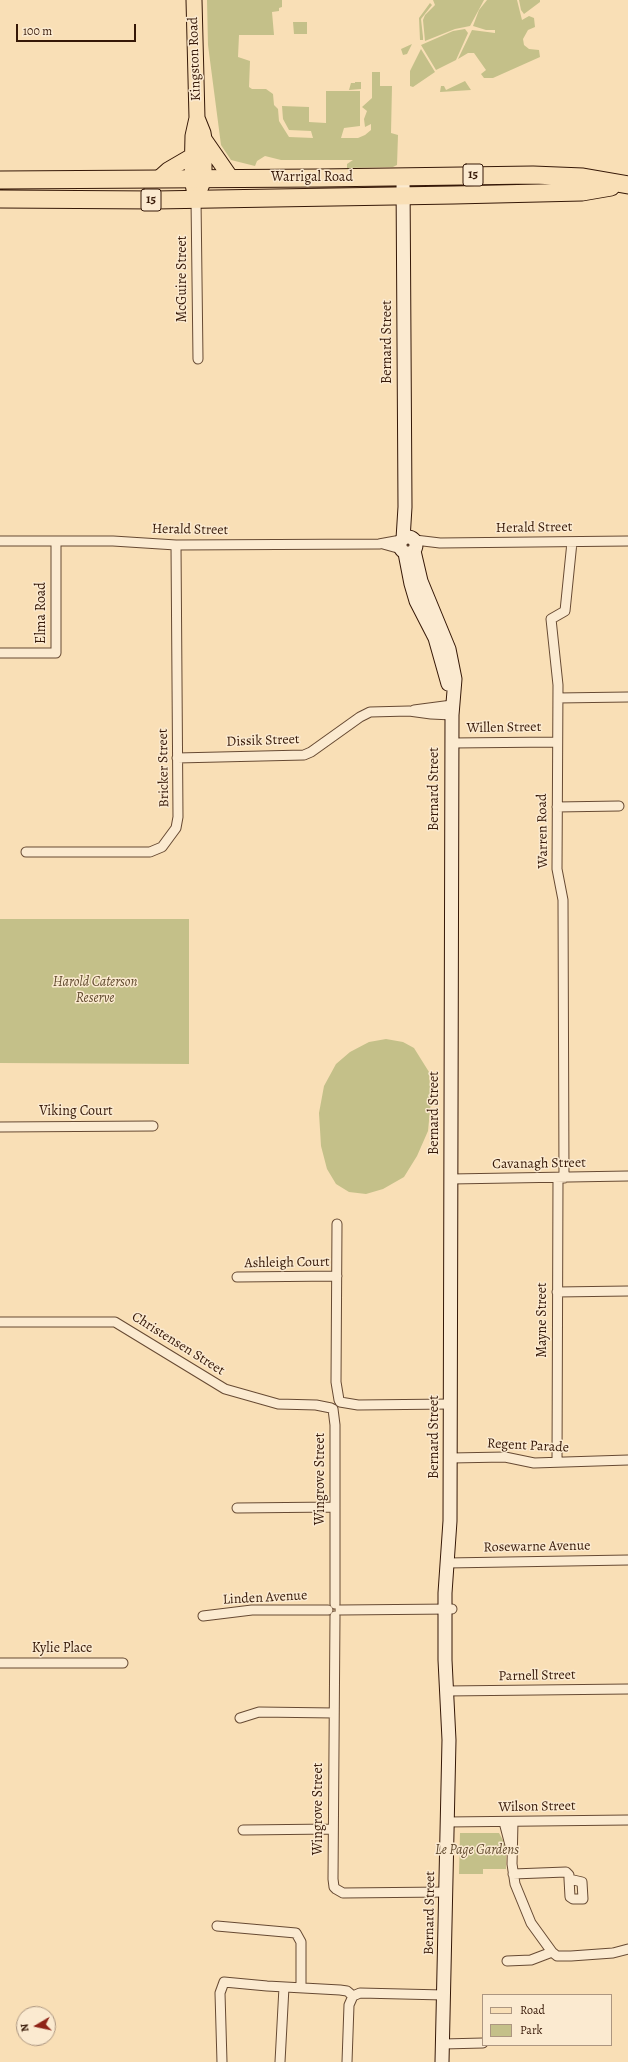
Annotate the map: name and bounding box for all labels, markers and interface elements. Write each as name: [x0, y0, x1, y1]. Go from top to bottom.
scale bar: [18, 16, 138, 42]
street label: Kingston Road: [185, 17, 205, 101]
text: 100 m: [23, 23, 52, 39]
road number: 15: [463, 164, 483, 186]
street label: Warrigal Road: [271, 170, 353, 186]
road number: 15: [141, 189, 161, 211]
street label: McGuire Street: [175, 236, 191, 322]
street label: Bernard Street: [380, 300, 396, 384]
street label: Herald Street: [496, 519, 572, 537]
street label: Herald Street: [152, 521, 228, 539]
street label: Elma Road: [34, 582, 50, 644]
street label: Willen Street: [467, 719, 541, 737]
street label: Bricker Street: [155, 728, 173, 808]
street label: Dissik Street: [226, 731, 300, 751]
street label: Bernard Street: [427, 747, 443, 831]
street label: Warren Road: [534, 793, 552, 869]
park label: Harold Caterson Reserve: [53, 975, 137, 1008]
street label: Bernard Street: [427, 1071, 443, 1155]
street label: Viking Court: [39, 1104, 113, 1120]
street label: Cavanagh Street: [492, 1155, 586, 1173]
street label: Ashleigh Court: [244, 1254, 330, 1272]
street label: Mayne Street: [535, 1282, 551, 1358]
street label: Christensen Street: [128, 1309, 228, 1379]
street label: Bernard Street: [427, 1395, 443, 1479]
street label: Wingrove Street: [313, 1433, 329, 1525]
street label: Regent Parade: [487, 1435, 569, 1457]
street label: Rosewarne Avenue: [483, 1538, 591, 1556]
street label: Linden Avenue: [222, 1587, 308, 1609]
street label: Kylie Place: [32, 1641, 92, 1657]
street label: Parnell Street: [498, 1667, 576, 1685]
street label: Wingrove Street: [311, 1763, 327, 1855]
street label: Wilson Street: [498, 1798, 576, 1816]
park label: Le Page Gardens: [435, 1843, 519, 1859]
street label: Bernard Street: [421, 1871, 439, 1955]
legend: [482, 1994, 612, 2046]
text: Road: [520, 2002, 545, 2018]
north arrow: [16, 2006, 56, 2046]
text: Park: [520, 2022, 543, 2038]
text: N: [17, 2023, 33, 2033]

